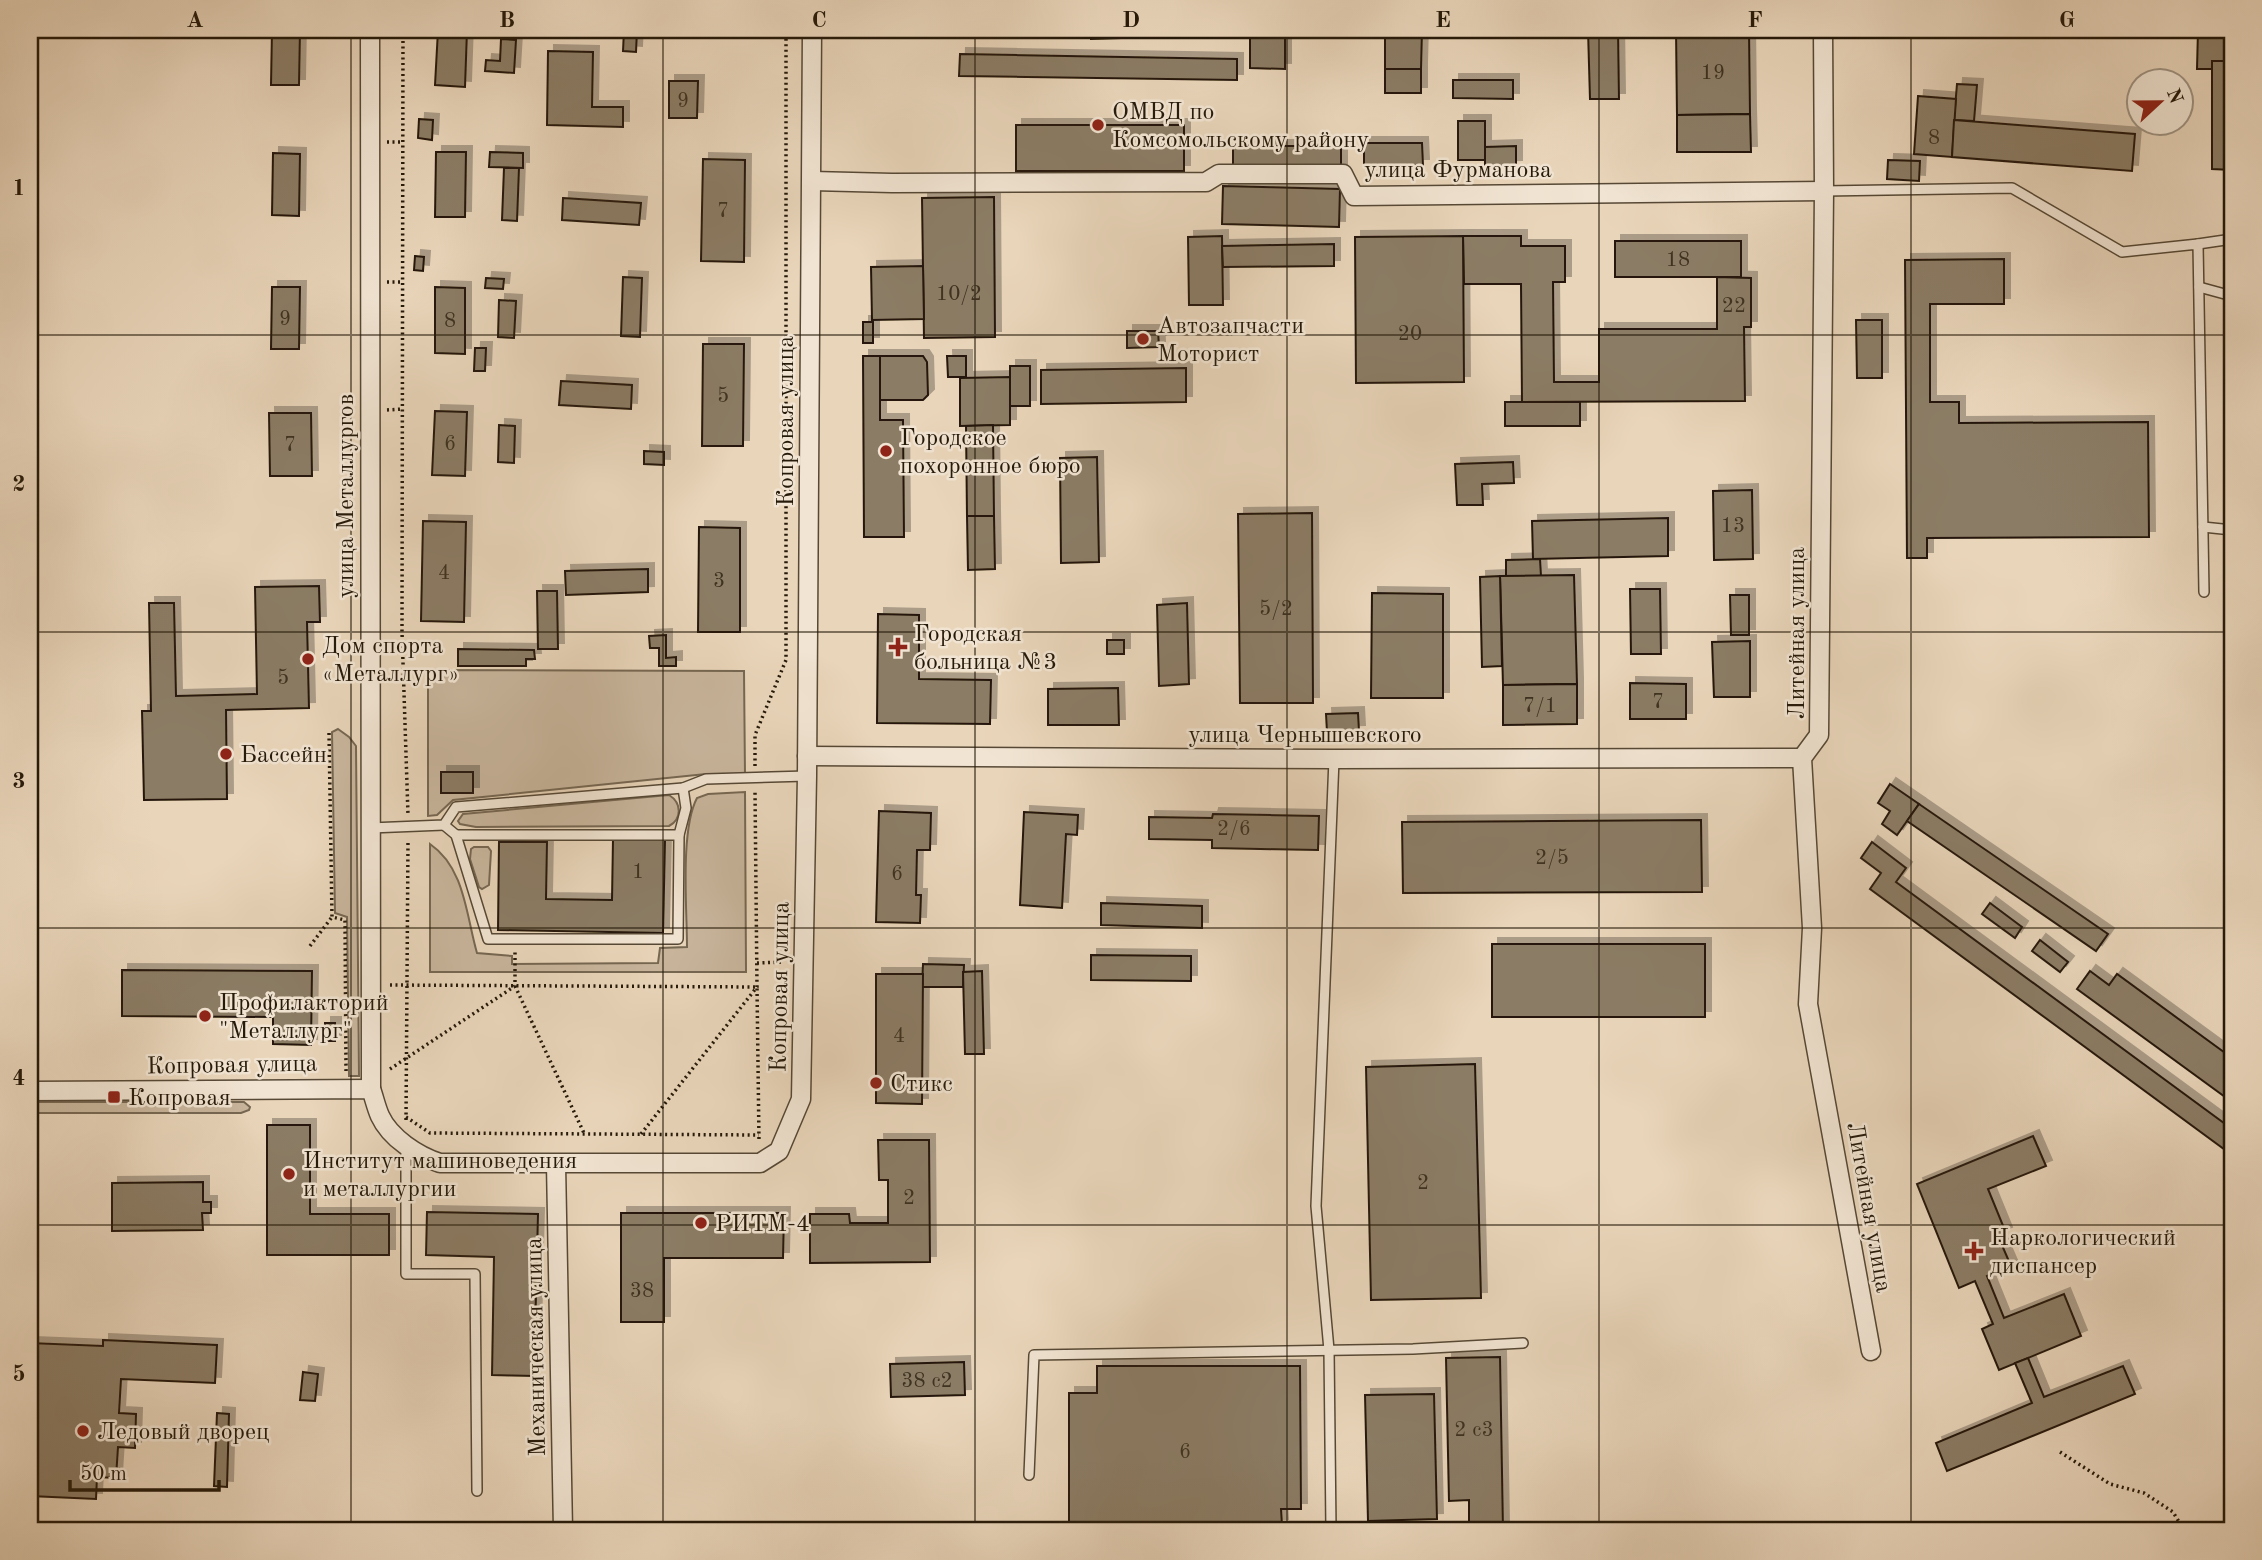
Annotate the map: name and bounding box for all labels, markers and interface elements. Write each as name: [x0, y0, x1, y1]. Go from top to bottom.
text: A: [186, 9, 204, 32]
text: B: [499, 9, 515, 32]
text: C: [811, 9, 827, 32]
text: D: [1122, 9, 1140, 32]
text: E: [1435, 9, 1451, 32]
text: F: [1747, 9, 1763, 32]
text: G: [2059, 9, 2075, 32]
house number: 19: [1701, 63, 1725, 84]
north arrow: [2126, 66, 2196, 136]
text: N: [2162, 86, 2185, 107]
house number: 9: [677, 91, 689, 112]
place label: ОМВД по Комсомольскому району: [1112, 101, 1370, 153]
marker: ОМВД по Комсомольскому району: [1090, 117, 1106, 133]
house number: 8: [1928, 128, 1940, 149]
street label: улица Фурманова: [1364, 159, 1552, 183]
text: 1: [12, 177, 26, 200]
house number: 7: [717, 201, 729, 222]
house number: 18: [1666, 250, 1690, 271]
house number: 10/2: [936, 284, 982, 305]
house number: 22: [1722, 296, 1746, 317]
house number: 9: [279, 309, 291, 330]
house number: 8: [444, 311, 456, 332]
place label: Автозапчасти Моторист: [1157, 315, 1304, 367]
house number: 20: [1398, 324, 1422, 345]
marker: Автозапчасти Моторист: [1135, 331, 1151, 347]
street label: Копровая улица: [775, 335, 799, 506]
house number: 5: [717, 386, 729, 407]
street label: улица Металлургов: [335, 394, 359, 598]
place label: Городское похоронное бюро: [900, 427, 1081, 479]
house number: 6: [444, 434, 456, 455]
house number: 7: [284, 435, 296, 456]
marker: Городское похоронное бюро: [878, 443, 894, 459]
text: 2: [12, 473, 26, 496]
house number: 13: [1721, 516, 1745, 537]
street label: Литейная улица: [1786, 547, 1810, 719]
house number: 4: [438, 563, 450, 584]
house number: 3: [713, 571, 725, 592]
house number: 5/2: [1259, 599, 1293, 620]
place label: Городская больница №3: [914, 623, 1057, 675]
place label: Дом спорта «Металлург»: [322, 635, 459, 687]
marker: Городская больница №3: [888, 637, 908, 657]
marker: Дом спорта «Металлург»: [300, 651, 316, 667]
house number: 5: [277, 668, 289, 689]
house number: 7: [1652, 692, 1664, 713]
house number: 7/1: [1523, 696, 1557, 717]
street label: улица Чернышевского: [1188, 724, 1422, 748]
place label: Бассейн: [240, 744, 327, 768]
marker: Бассейн: [218, 746, 234, 762]
text: 3: [12, 770, 26, 793]
house number: 2/6: [1217, 819, 1251, 840]
house number: 2/5: [1535, 848, 1569, 869]
house number: 1: [632, 862, 644, 883]
house number: 6: [891, 864, 903, 885]
street label: Копровая улица: [768, 901, 794, 1073]
place label: Профилакторий "Металлург": [219, 992, 389, 1044]
marker: Профилакторий "Металлург": [197, 1008, 213, 1024]
house number: 4: [893, 1026, 905, 1047]
street label: Копровая улица: [146, 1053, 318, 1079]
text: 4: [12, 1067, 26, 1090]
place label: Стикс: [890, 1073, 953, 1097]
marker: Стикс: [868, 1075, 884, 1091]
place label: Копровая: [128, 1087, 231, 1111]
marker: Копровая: [106, 1089, 122, 1105]
street label: Литейная улица: [1841, 1120, 1895, 1294]
place label: Институт машиноведения и металлургии: [303, 1150, 577, 1202]
marker: Институт машиноведения и металлургии: [281, 1166, 297, 1182]
house number: 2: [1417, 1173, 1429, 1194]
house number: 2: [903, 1188, 915, 1209]
place label: РИТМ-4: [715, 1213, 810, 1237]
marker: РИТМ-4: [693, 1215, 709, 1231]
place label: Наркологический диспансер: [1990, 1227, 2176, 1279]
street label: Механическая улица: [523, 1237, 551, 1457]
marker: Наркологический диспансер: [1964, 1241, 1984, 1261]
house number: 38: [630, 1281, 654, 1302]
text: 5: [12, 1363, 26, 1386]
house number: 38 с2: [901, 1371, 953, 1392]
house number: 2 с3: [1454, 1420, 1494, 1441]
place label: Ледовый дворец: [97, 1421, 269, 1445]
marker: Ледовый дворец: [75, 1423, 91, 1439]
house number: 6: [1179, 1442, 1191, 1463]
scale bar: [70, 1448, 219, 1492]
text: 50 m: [80, 1464, 127, 1485]

